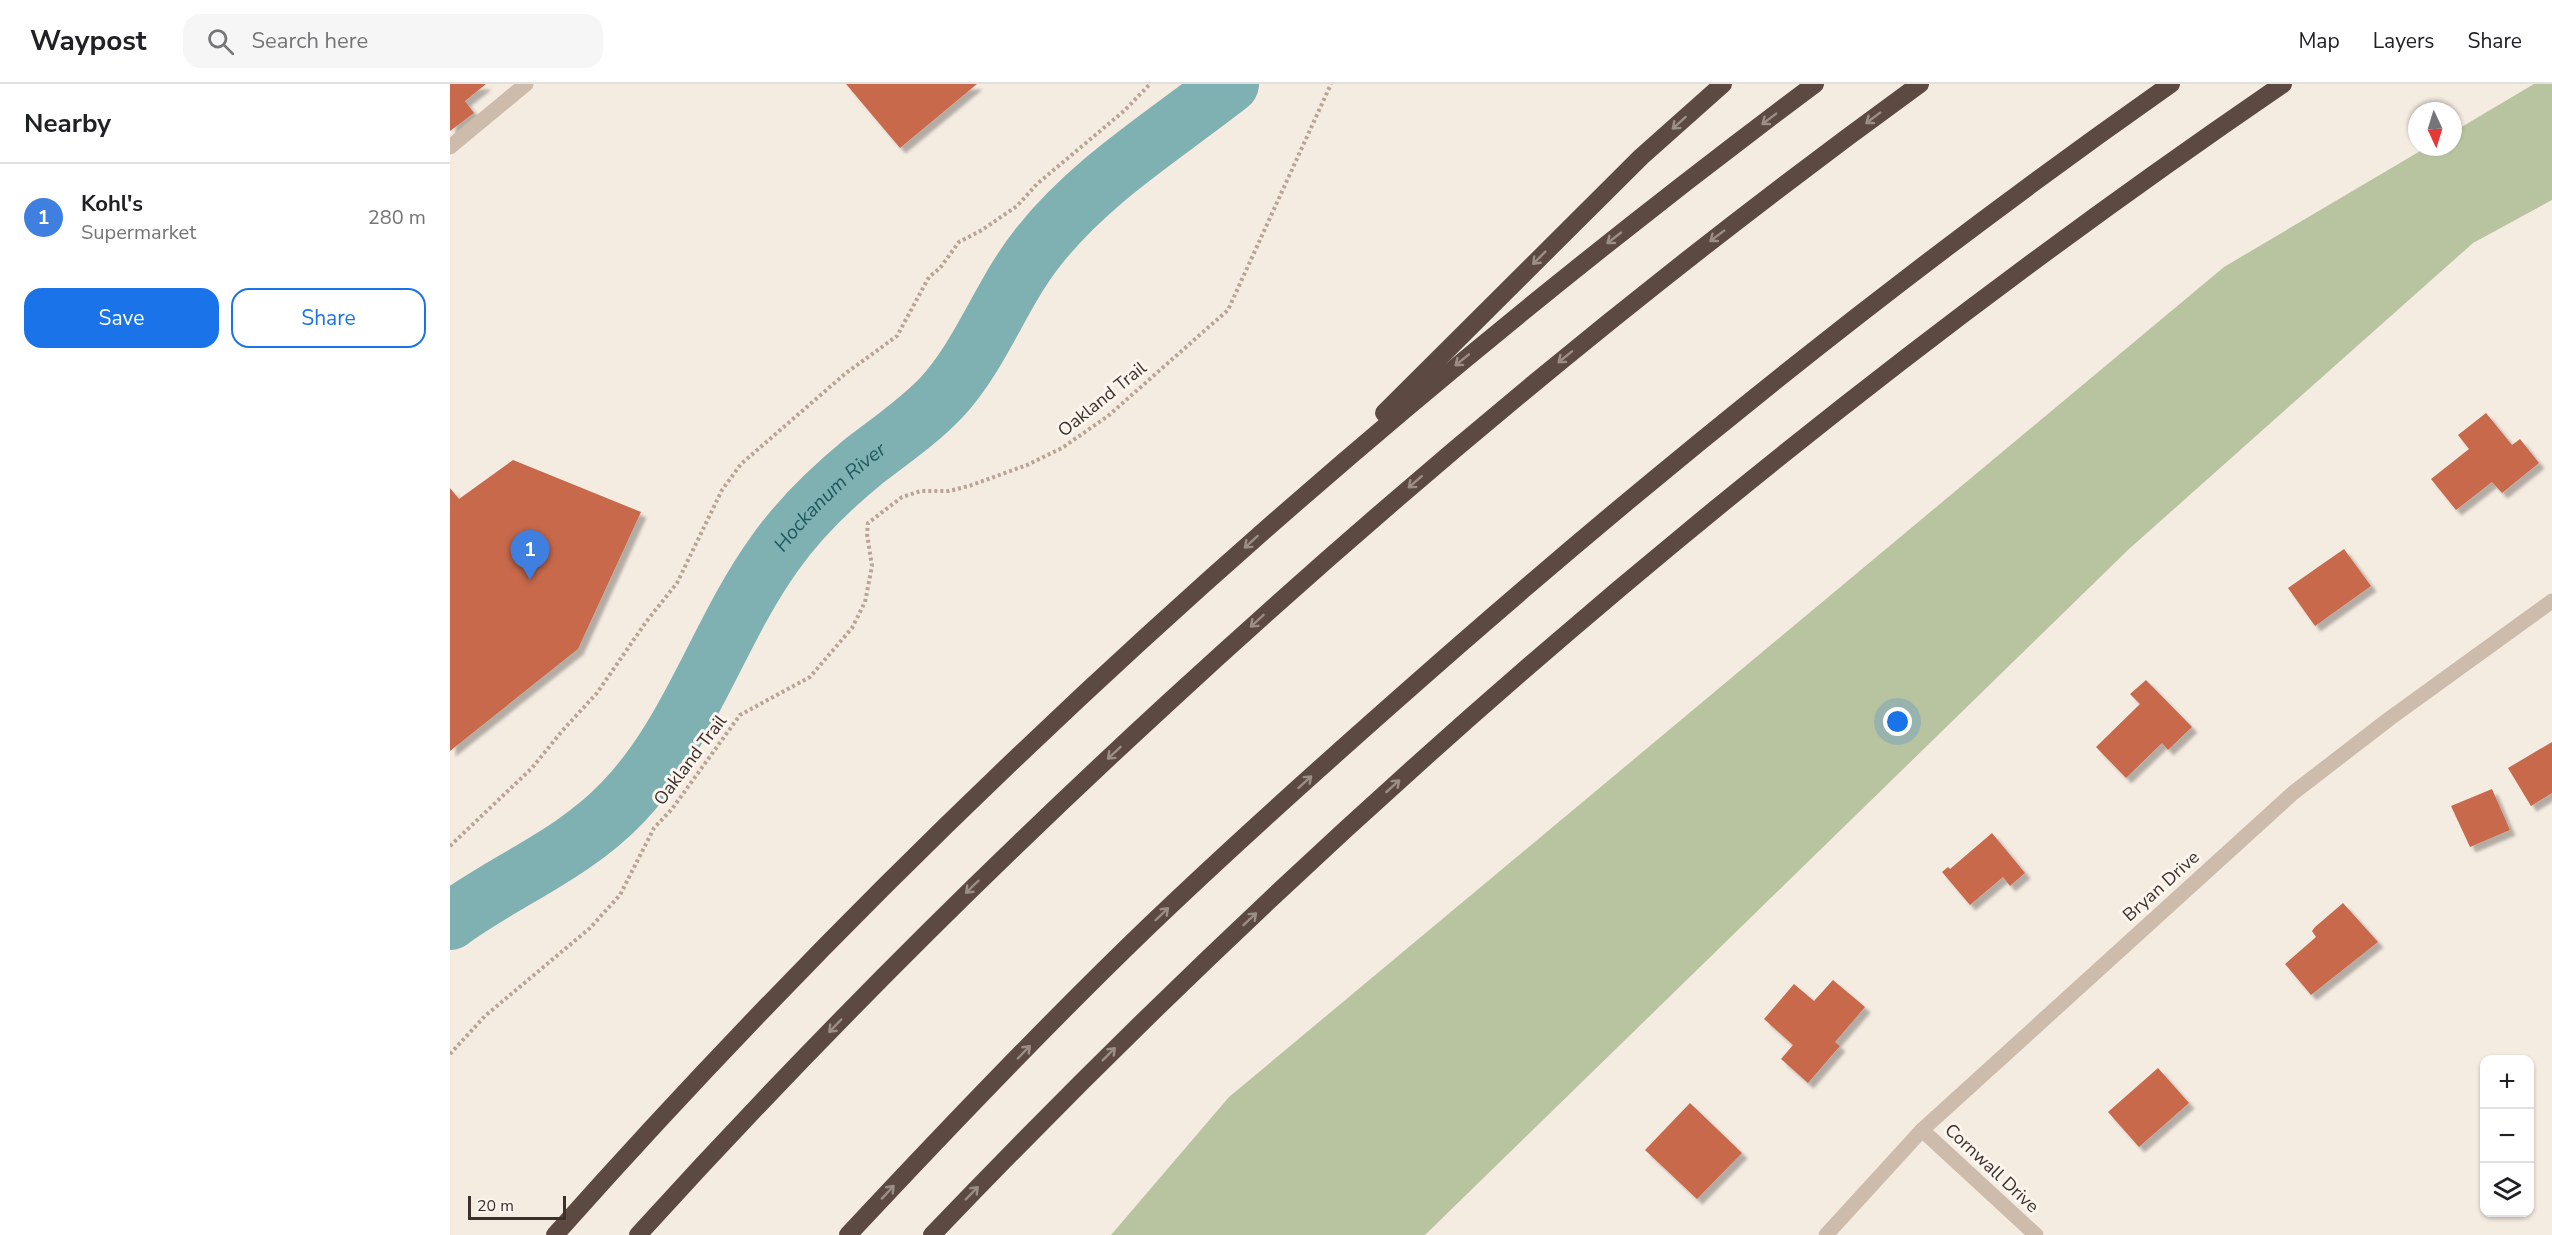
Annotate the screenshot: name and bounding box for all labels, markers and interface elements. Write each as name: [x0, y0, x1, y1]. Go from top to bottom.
search box: [183, 14, 603, 68]
text: Waypost: [30, 22, 147, 60]
icon: search: [204, 25, 237, 58]
text: Search here: [252, 26, 368, 56]
text: Map: [2298, 27, 2340, 55]
text: Layers: [2373, 27, 2434, 55]
text: Share: [2467, 27, 2522, 55]
north arrow: [2408, 102, 2462, 156]
text: Nearby: [24, 106, 111, 141]
one-way arrow: [1865, 112, 1881, 125]
one-way arrow: [1761, 113, 1777, 125]
one-way arrow: [1672, 116, 1687, 130]
text: Kohl's: [81, 189, 143, 219]
text: 1: [38, 204, 50, 231]
text: 280 m: [368, 204, 426, 231]
text: Supermarket: [81, 219, 196, 246]
one-way arrow: [1710, 229, 1726, 242]
one-way arrow: [1606, 231, 1622, 244]
one-way arrow: [1531, 251, 1546, 266]
button: Save: [24, 288, 219, 348]
button: Share: [231, 288, 426, 348]
one-way arrow: [1558, 350, 1573, 364]
one-way arrow: [1454, 354, 1470, 367]
street label: Oakland Trail: [1053, 355, 1152, 442]
water label: Hockanum River: [767, 435, 892, 557]
one-way arrow: [1408, 475, 1423, 489]
pin: 1: [510, 530, 550, 580]
one-way arrow: [1244, 535, 1259, 549]
one-way arrow: [1250, 614, 1265, 628]
your location: [1883, 707, 1912, 736]
street label: Oakland Trail: [648, 709, 732, 810]
one-way arrow: [1106, 746, 1121, 760]
one-way arrow: [1297, 775, 1312, 789]
one-way arrow: [1385, 779, 1400, 793]
street label: Bryan Drive: [2118, 845, 2204, 927]
one-way arrow: [965, 880, 980, 895]
one-way arrow: [1154, 907, 1169, 922]
one-way arrow: [1242, 912, 1257, 926]
one-way arrow: [828, 1019, 842, 1034]
one-way arrow: [1016, 1045, 1031, 1060]
one-way arrow: [1102, 1046, 1116, 1061]
map controls: [2480, 1055, 2534, 1217]
button: +: [2480, 1055, 2534, 1109]
button: −: [2480, 1109, 2534, 1163]
street label: Cornwall Drive: [1940, 1118, 2044, 1218]
button: layers: [2480, 1163, 2534, 1217]
one-way arrow: [881, 1185, 895, 1200]
one-way arrow: [965, 1185, 979, 1200]
scale bar: [468, 1193, 566, 1220]
text: 20 m: [477, 1195, 514, 1217]

